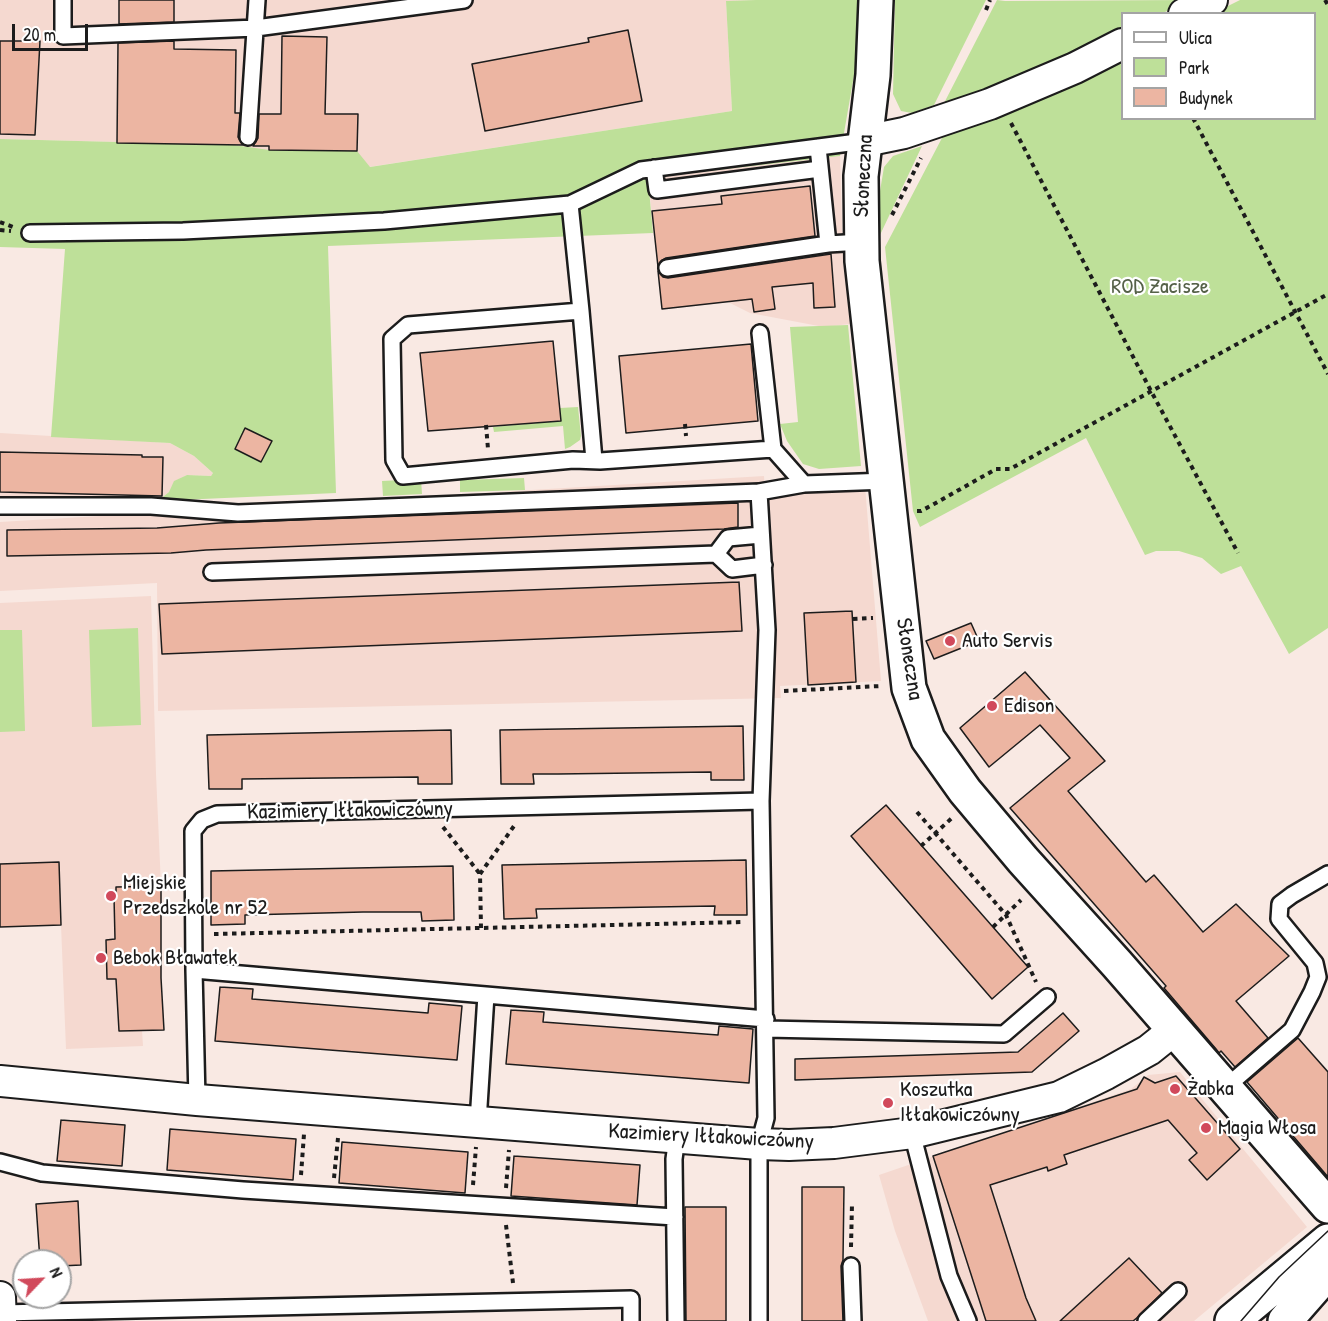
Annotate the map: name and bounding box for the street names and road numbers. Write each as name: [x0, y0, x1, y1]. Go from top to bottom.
street label: Słoneczna: [849, 134, 879, 218]
street label: Słoneczna: [890, 616, 928, 702]
street label: Kazimiery Iłłakowiczówny: [247, 796, 453, 826]
street label: Kazimiery Iłłakowiczówny: [608, 1118, 814, 1156]

